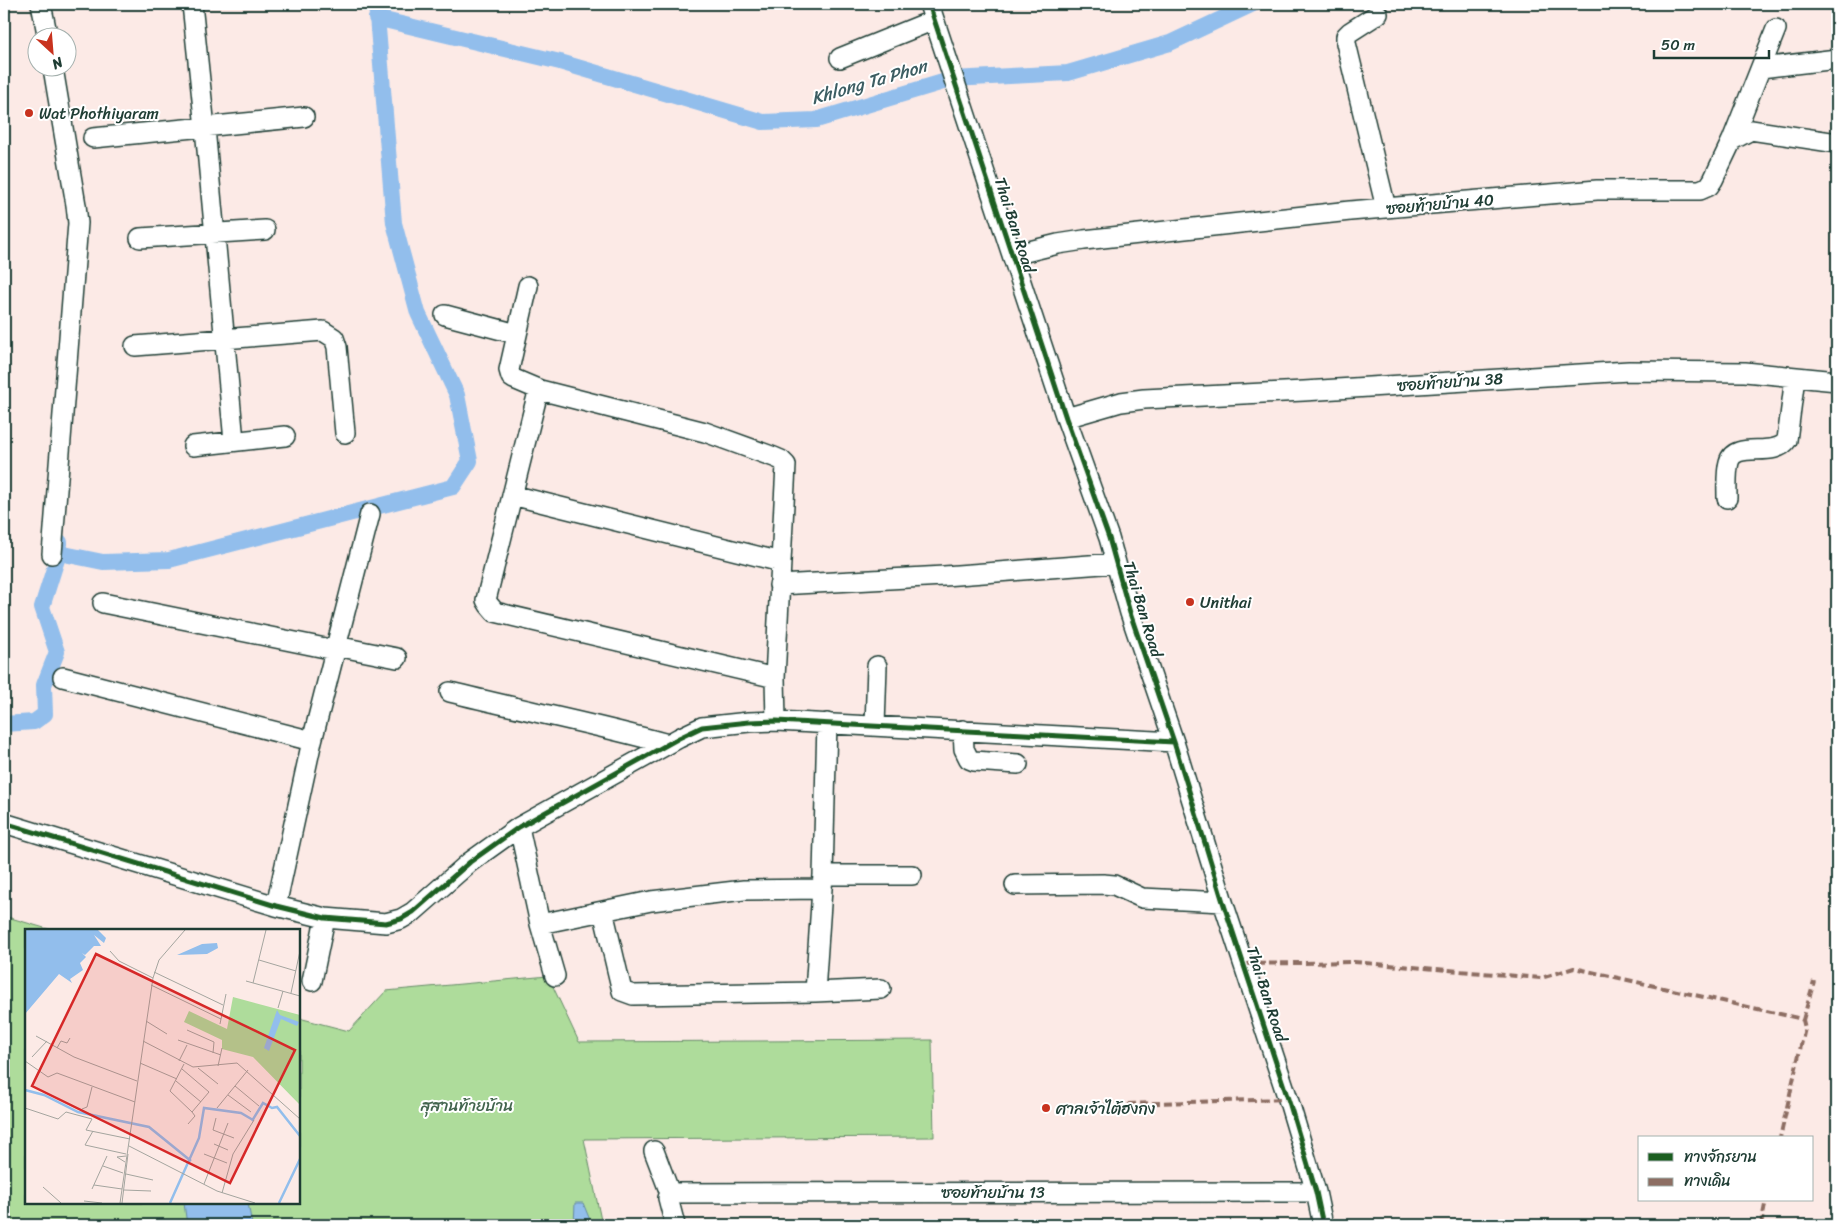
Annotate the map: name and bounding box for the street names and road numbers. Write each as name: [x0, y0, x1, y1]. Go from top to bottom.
street label: Thai Ban Road: [986, 173, 1045, 278]
street label: ซอยท้ายบ้าน 40: [1385, 185, 1495, 223]
street label: ซอยท้ายบ้าน 38: [1396, 364, 1504, 400]
street label: Thai Ban Road: [1115, 557, 1172, 662]
street label: Thai Ban Road: [1238, 942, 1297, 1047]
street label: ซอยท้ายบ้าน 13: [941, 1178, 1045, 1207]

